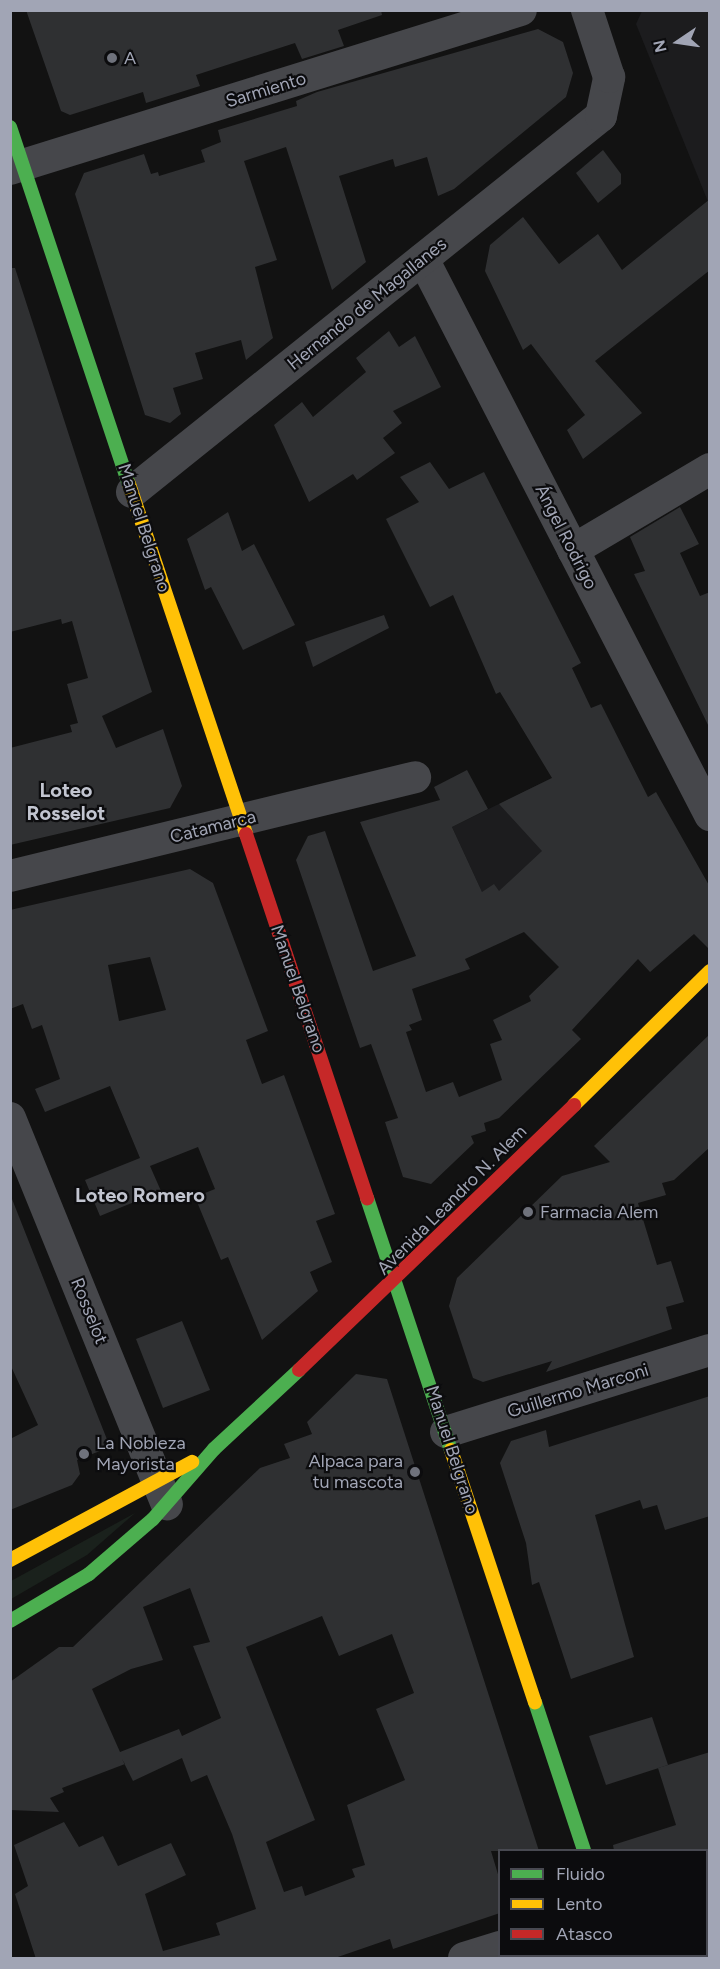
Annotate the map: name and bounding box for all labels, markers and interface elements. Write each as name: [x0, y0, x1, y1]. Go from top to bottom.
north arrow: [648, 12, 708, 72]
text: N: [649, 38, 671, 54]
place label: A: [124, 47, 136, 69]
marker: A: [105, 51, 119, 65]
street label: Sarmiento: [223, 68, 309, 112]
street label: Hernando de Magallanes: [283, 233, 451, 375]
street label: Manuel Belgrano: [113, 461, 175, 595]
street label: Ángel Rodrigo: [530, 481, 602, 593]
district label: Loteo Rosselot: [27, 779, 105, 826]
street label: Catamarca: [168, 806, 258, 848]
street label: Manuel Belgrano: [266, 922, 330, 1056]
street label: Avenida Leandro N. Alem: [373, 1121, 531, 1279]
district label: Loteo Romero: [75, 1183, 205, 1207]
place label: Farmacia Alem: [540, 1201, 658, 1223]
marker: Farmacia Alem: [521, 1205, 535, 1219]
street label: Rosselot: [66, 1275, 112, 1347]
street label: Guillermo Marconi: [505, 1359, 651, 1423]
street label: Manuel Belgrano: [421, 1383, 483, 1517]
place label: La Nobleza Mayorista: [96, 1433, 186, 1476]
marker: La Nobleza Mayorista: [77, 1447, 91, 1461]
place label: Alpaca para tu mascota: [309, 1451, 403, 1494]
marker: Alpaca para tu mascota: [408, 1465, 422, 1479]
legend: [498, 1849, 708, 1957]
text: Fluido: [556, 1863, 605, 1885]
text: Lento: [556, 1893, 602, 1915]
text: Atasco: [556, 1923, 613, 1945]

